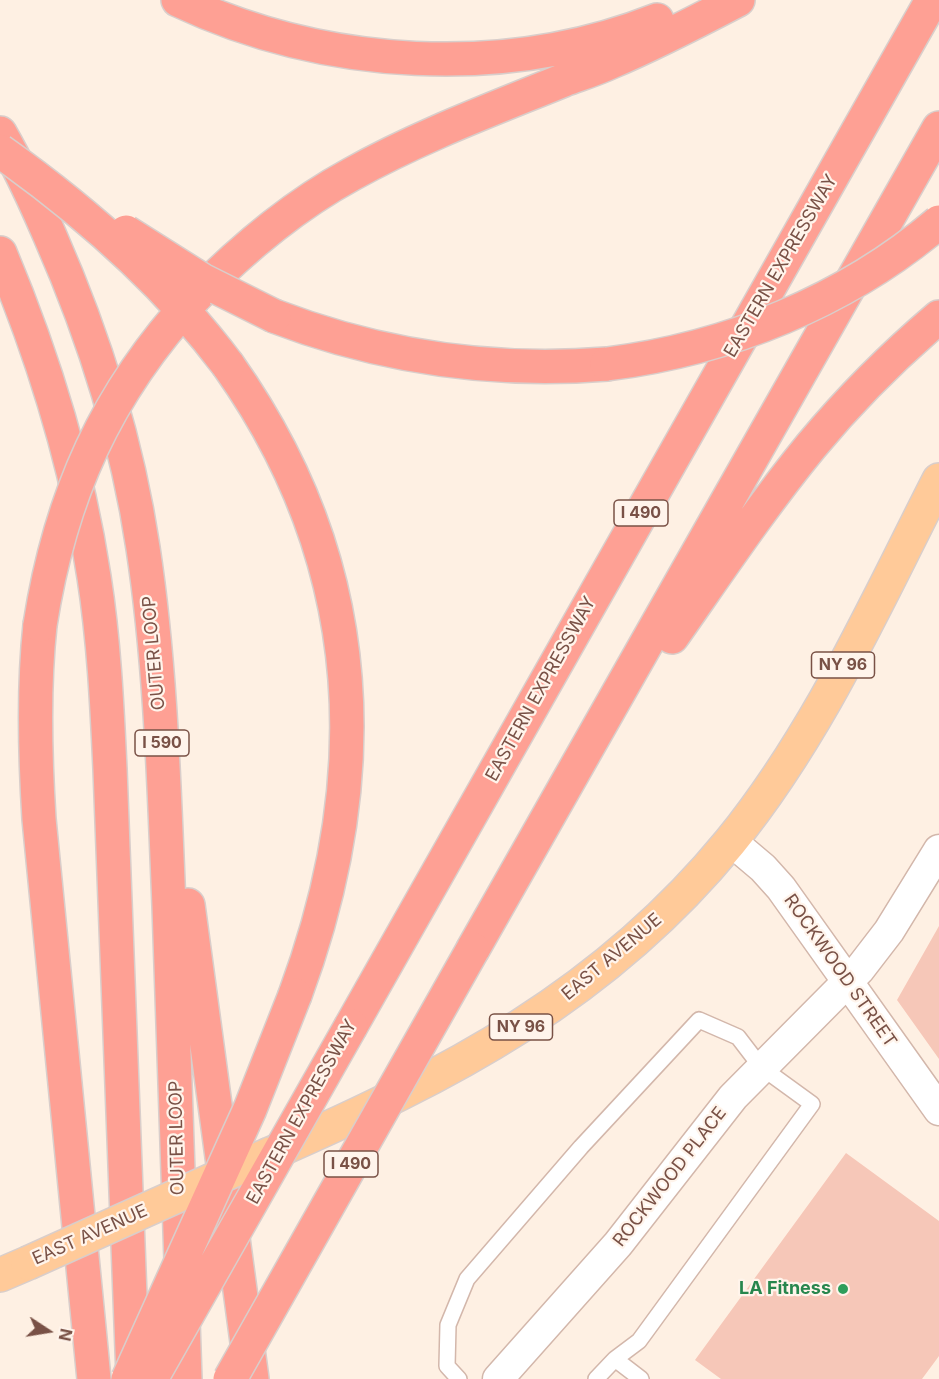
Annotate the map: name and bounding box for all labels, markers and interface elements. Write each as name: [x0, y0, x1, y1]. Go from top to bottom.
street label: EASTERN EXPRESSWAY: [720, 171, 842, 361]
road number: I 490: [614, 500, 668, 526]
street label: EASTERN EXPRESSWAY: [481, 593, 601, 785]
street label: OUTER LOOP: [138, 595, 170, 711]
road number: NY 96: [812, 652, 874, 678]
road number: I 590: [135, 730, 189, 756]
street label: ROCKWOOD STREET: [779, 890, 901, 1052]
street label: EAST AVENUE: [558, 909, 666, 1005]
road number: NY 96: [490, 1014, 552, 1040]
street label: EASTERN EXPRESSWAY: [242, 1016, 362, 1208]
street label: OUTER LOOP: [165, 1080, 189, 1196]
street label: ROCKWOOD PLACE: [609, 1103, 731, 1251]
road number: I 490: [324, 1151, 378, 1177]
street label: EAST AVENUE: [29, 1200, 151, 1270]
place label: LA Fitness: [739, 1278, 831, 1300]
marker: LA Fitness: [836, 1282, 850, 1296]
north arrow: [18, 1301, 78, 1361]
text: N: [55, 1327, 77, 1343]

